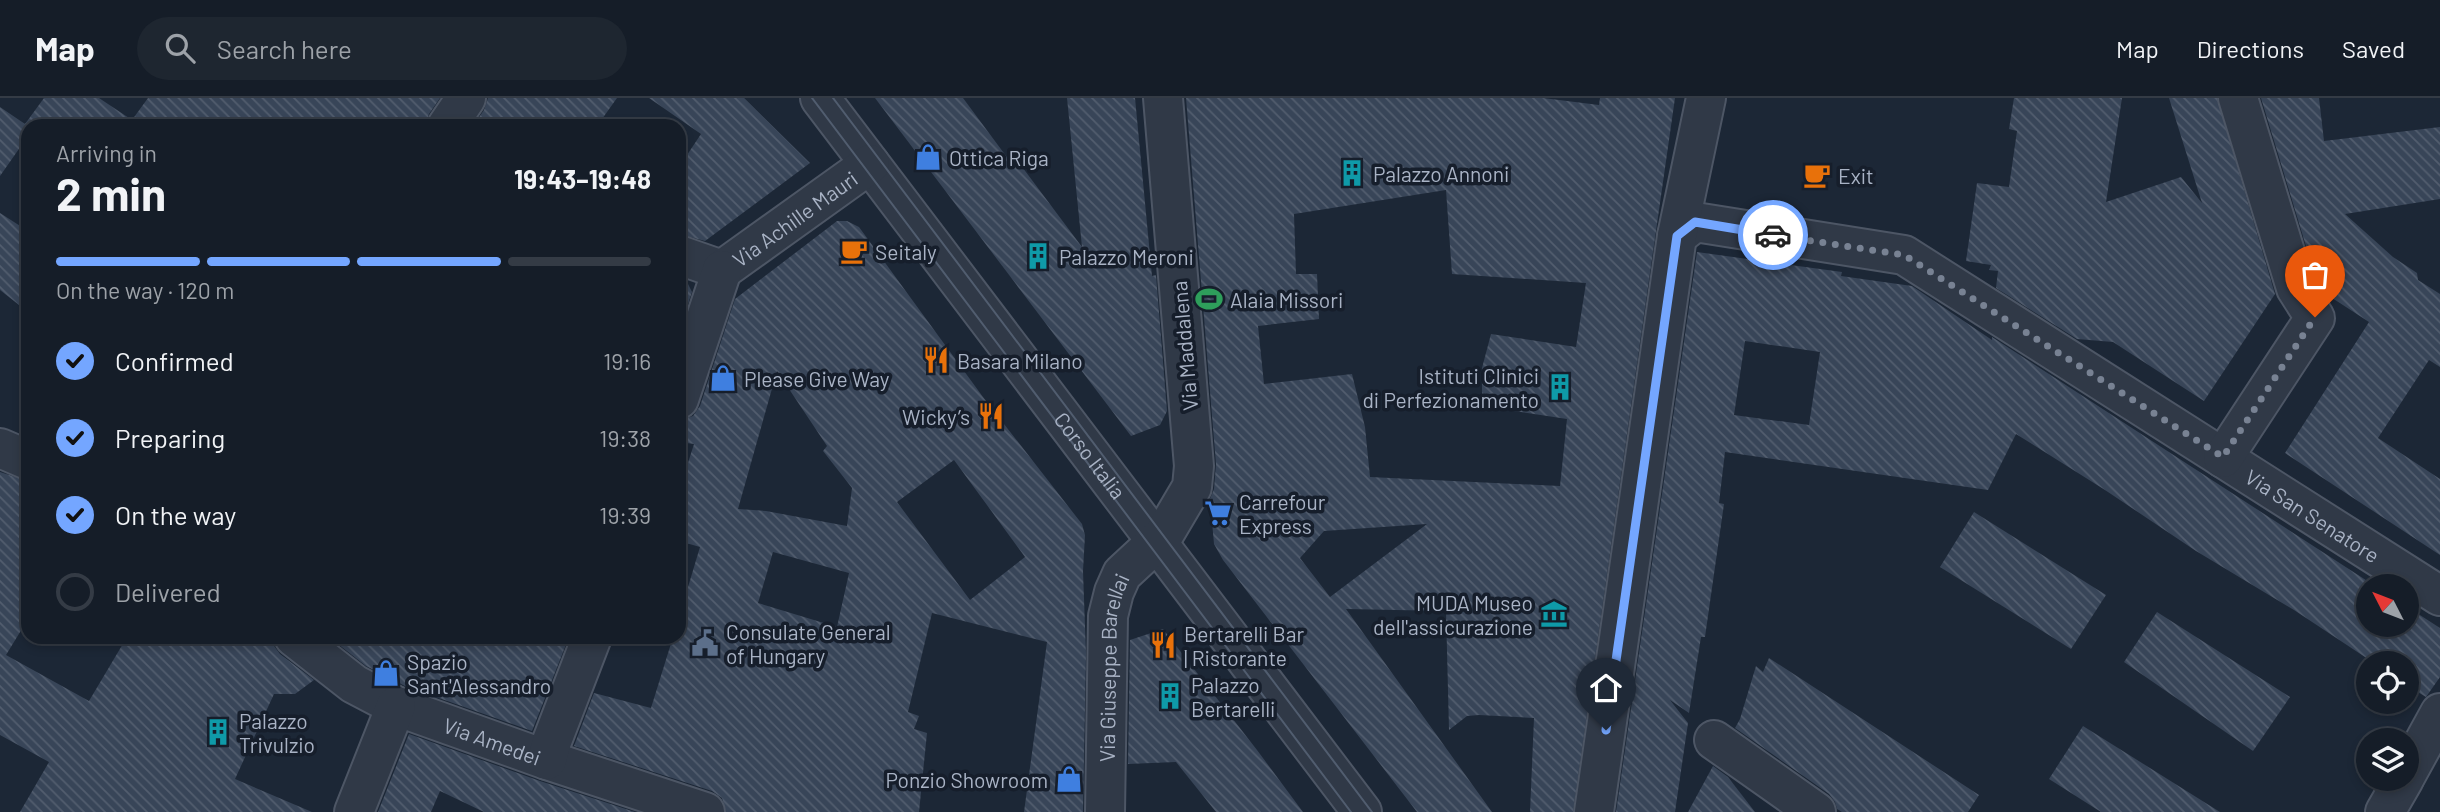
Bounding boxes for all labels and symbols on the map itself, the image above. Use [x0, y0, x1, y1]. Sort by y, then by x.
shop icon: Ottica Riga [913, 142, 943, 172]
place label: Ottica Riga [949, 145, 1049, 170]
building icon: Palazzo Annoni [1337, 158, 1367, 188]
cafe icon: Exit [1802, 160, 1832, 190]
place label: Palazzo Annoni [1373, 161, 1509, 186]
place label: Exit [1838, 163, 1874, 188]
street label: Via Achille Mauri [727, 165, 862, 271]
courier [1738, 200, 1808, 270]
cafe icon: Seitaly [839, 236, 869, 266]
place label: Seitaly [875, 239, 937, 264]
building icon: Palazzo Meroni [1023, 241, 1053, 271]
place label: Palazzo Meroni [1059, 244, 1194, 269]
pin [2285, 245, 2345, 317]
street label: Via Maddalena [1166, 280, 1202, 412]
sports icon: Alaia Missori [1194, 284, 1224, 314]
place label: Alaia Missori [1230, 287, 1343, 312]
restaurant icon: Basara Milano [921, 345, 951, 375]
place label: Basara Milano [957, 348, 1083, 373]
shop icon: Please Give Way [708, 363, 738, 393]
place label: Istituti Clinici di Perfezionamento [1362, 363, 1539, 412]
place label: Please Give Way [744, 366, 890, 391]
building icon: Istituti Clinici di Perfezionamento [1545, 372, 1575, 402]
restaurant icon: Wicky’s [976, 401, 1006, 431]
place label: Wicky’s [902, 404, 970, 429]
street label: Corso Italia [1050, 407, 1132, 503]
street label: Via San Senatore [2241, 463, 2385, 567]
place label: Carrefour Express [1239, 489, 1326, 538]
supermarket icon: Carrefour Express [1203, 498, 1233, 528]
street label: Via Giuseppe Barellai [1093, 569, 1133, 762]
north arrow [2356, 574, 2418, 637]
place label: MUDA Museo dell'assicurazione [1373, 590, 1533, 639]
museum icon: MUDA Museo dell'assicurazione [1539, 599, 1569, 629]
place label: Consulate General of Hungary [726, 619, 891, 668]
place label: Bertarelli Bar | Ristorante [1184, 621, 1304, 670]
public building icon: Consulate General of Hungary [690, 628, 720, 658]
restaurant icon: Bertarelli Bar | Ristorante [1148, 630, 1178, 660]
place label: Spazio Sant'Alessandro [407, 649, 551, 698]
shop icon: Spazio Sant'Alessandro [371, 658, 401, 688]
pin [1576, 658, 1636, 730]
place label: Palazzo Bertarelli [1191, 672, 1275, 721]
building icon: Palazzo Bertarelli [1155, 681, 1185, 711]
place label: Palazzo Trivulzio [239, 708, 315, 757]
street label: Via Amedei [440, 712, 545, 769]
building icon: Palazzo Trivulzio [203, 717, 233, 747]
shop icon: Ponzio Showroom [1054, 764, 1084, 794]
place label: Ponzio Showroom [885, 767, 1048, 792]

